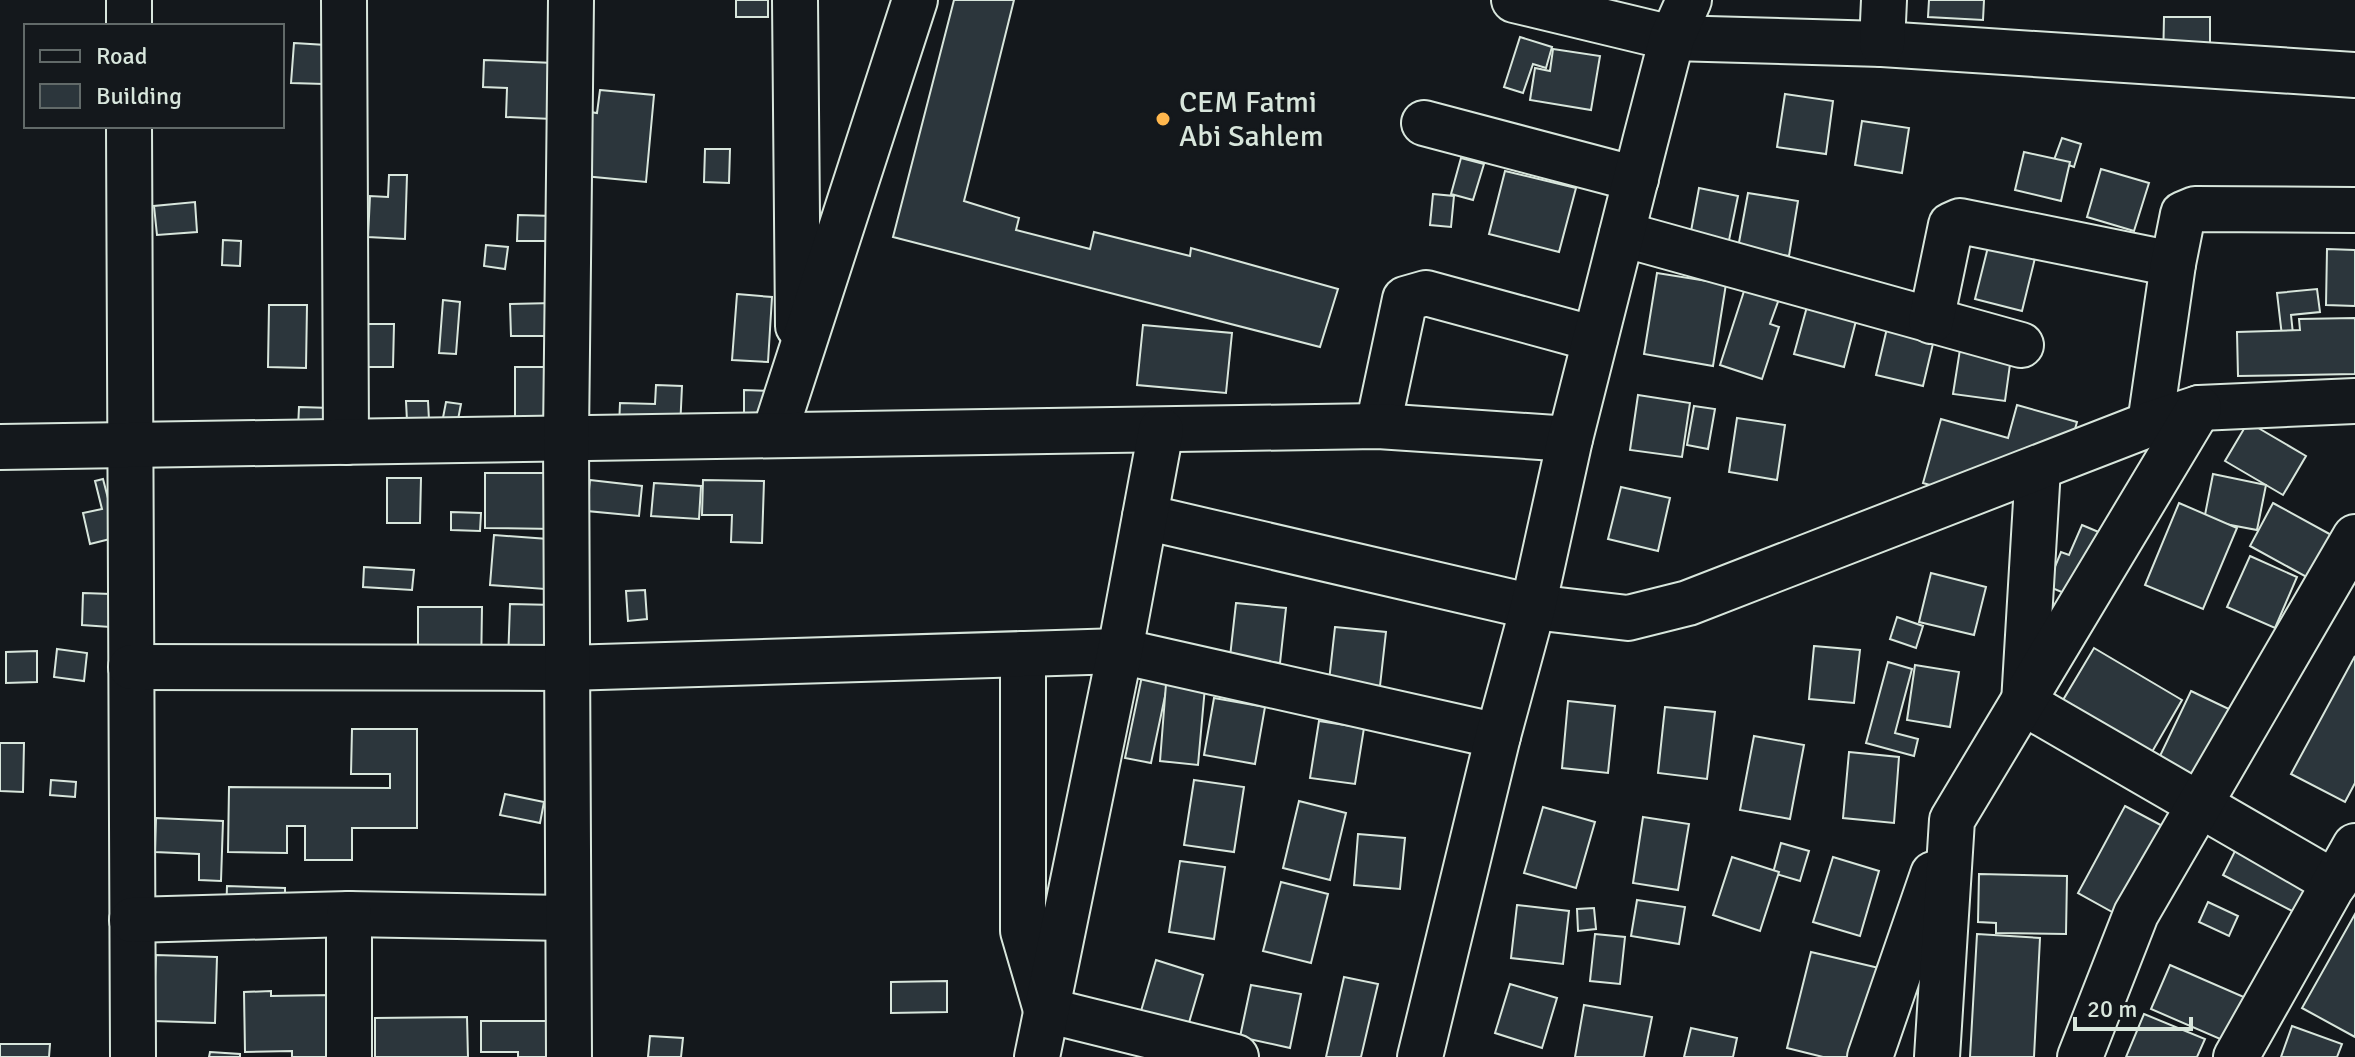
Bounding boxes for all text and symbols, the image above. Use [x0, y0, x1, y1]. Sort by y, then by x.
legend [24, 24, 284, 128]
text: Road [96, 41, 147, 71]
text: Building [96, 81, 182, 111]
place label: CEM Fatmi Abi Sahlem [1179, 84, 1324, 155]
marker: CEM Fatmi Abi Sahlem [1154, 110, 1172, 128]
scale bar [2075, 981, 2191, 1031]
text: 20 m [2087, 994, 2137, 1024]

